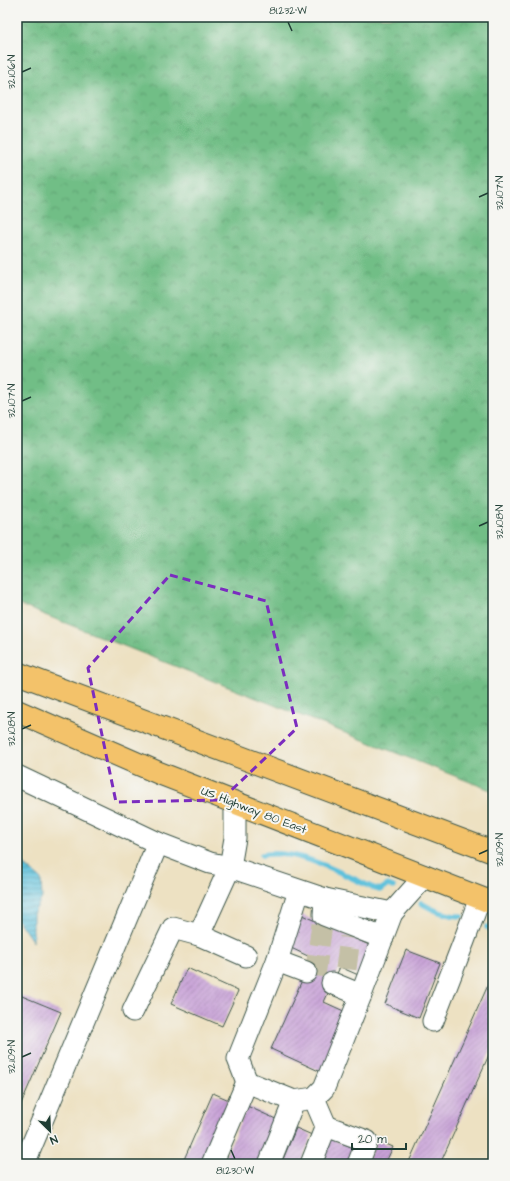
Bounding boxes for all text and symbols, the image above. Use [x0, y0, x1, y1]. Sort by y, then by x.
text: 81.232°W [269, 4, 307, 18]
text: 32.106°N [5, 55, 19, 89]
text: 32.107°N [493, 176, 507, 210]
text: 32.107°N [5, 384, 19, 418]
text: 32.108°N [493, 505, 507, 539]
text: 32.108°N [5, 712, 19, 746]
street label: US Highway 80 East [198, 782, 309, 839]
text: 32.109°N [493, 833, 507, 867]
text: 32.109°N [5, 1040, 19, 1074]
north arrow [30, 1111, 70, 1151]
scale bar [352, 1125, 406, 1151]
text: N [48, 1131, 60, 1148]
text: 20 m [358, 1131, 387, 1148]
text: 81.230°W [216, 1164, 255, 1178]

